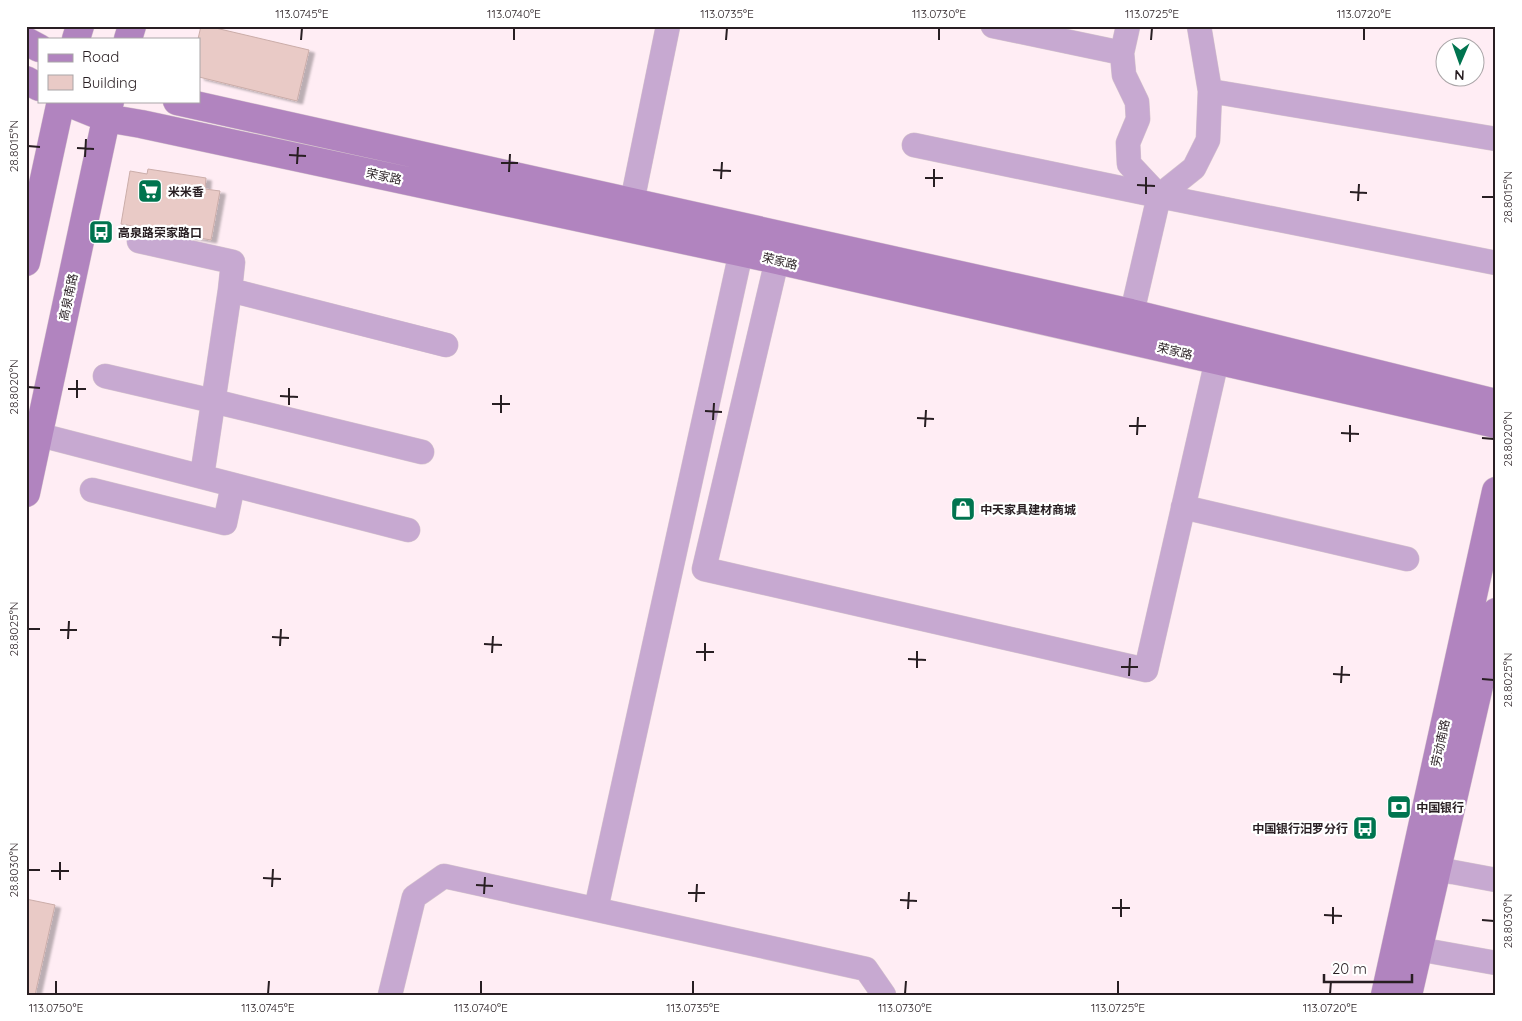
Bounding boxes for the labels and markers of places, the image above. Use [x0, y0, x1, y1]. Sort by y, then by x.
supermarket icon: 米米香 [137, 178, 163, 204]
place label: 米米香 [168, 184, 204, 199]
bus stop icon: 高泉路荣家路口 [88, 219, 114, 245]
place label: 高泉路荣家路口 [118, 225, 202, 240]
shop icon: 中天家具建材商城 [950, 496, 976, 522]
place label: 中天家具建材商城 [980, 502, 1076, 517]
bank icon: 中国银行 [1386, 794, 1412, 820]
place label: 中国银行 [1416, 800, 1464, 815]
bus stop icon: 中国银行汨罗分行 [1352, 815, 1378, 841]
place label: 中国银行汨罗分行 [1252, 821, 1348, 836]

